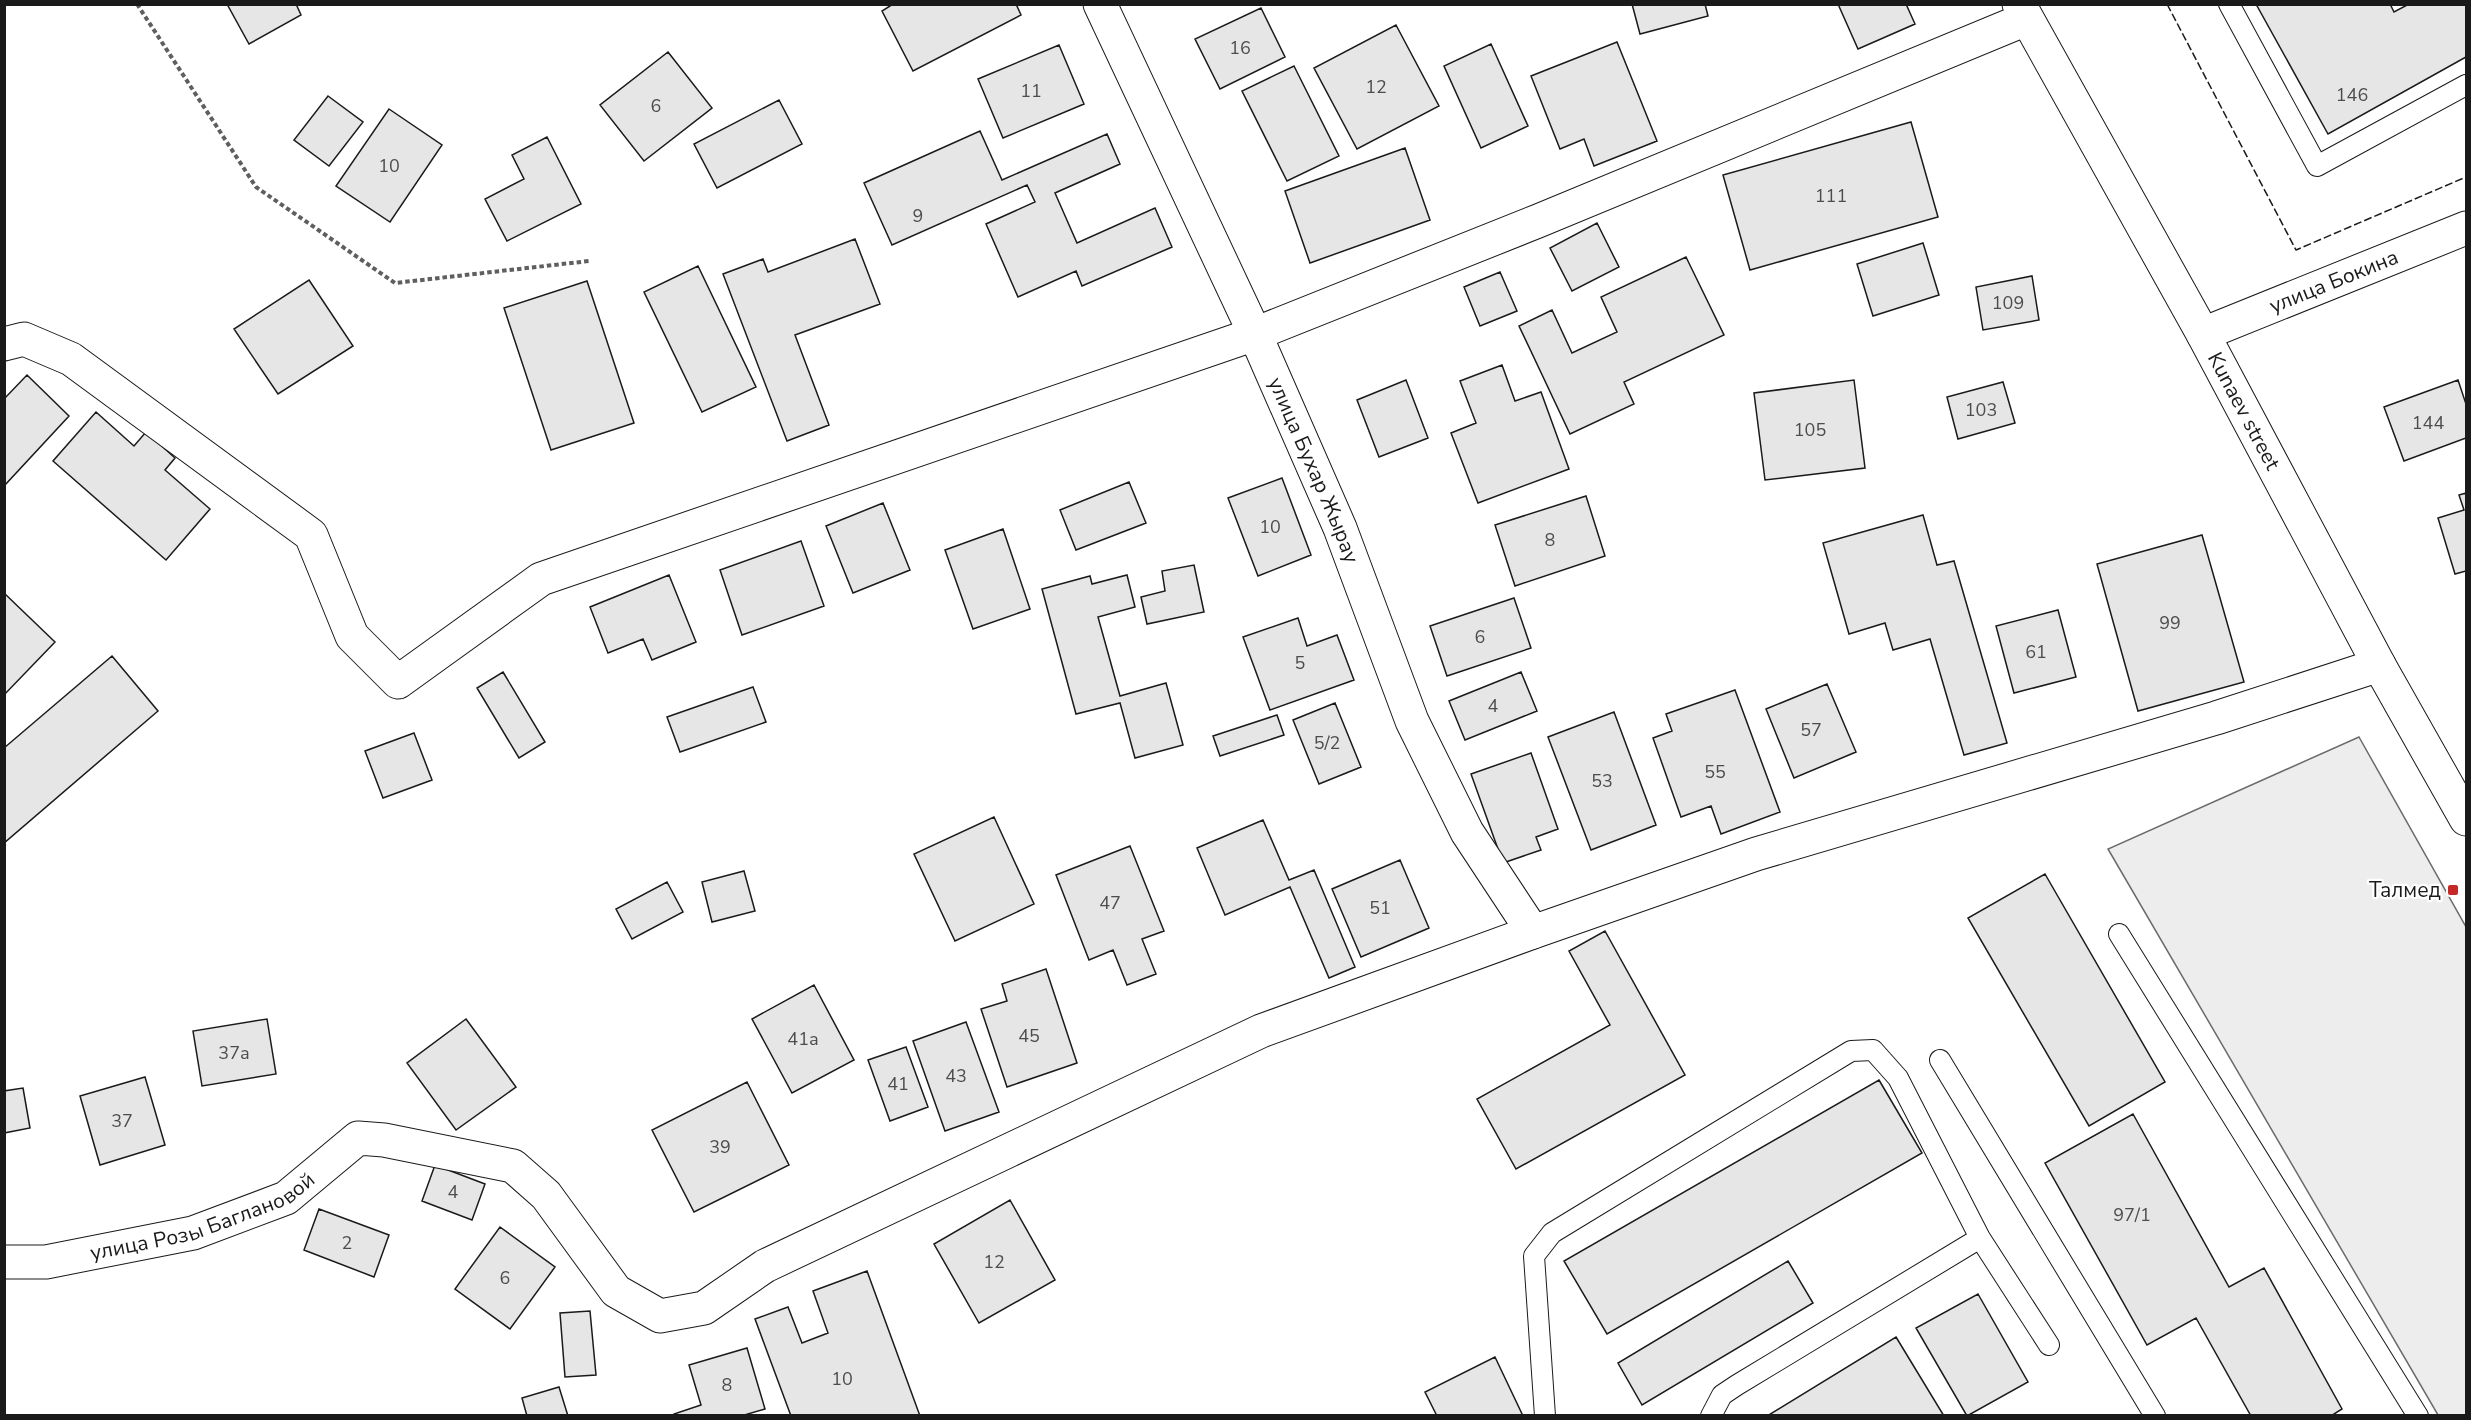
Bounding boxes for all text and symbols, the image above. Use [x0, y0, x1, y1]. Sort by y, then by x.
house number: 16 [1229, 36, 1251, 60]
house number: 12 [1365, 75, 1387, 99]
house number: 11 [1020, 79, 1042, 103]
house number: 146 [2336, 83, 2368, 107]
house number: 6 [651, 94, 661, 118]
house number: 10 [378, 154, 400, 178]
house number: 111 [1815, 184, 1847, 208]
house number: 9 [913, 204, 923, 228]
street label: улица Бокина [2265, 243, 2402, 320]
house number: 109 [1992, 291, 2024, 315]
street label: Kunaev street [2201, 347, 2287, 475]
street label: улица Бухар Жырау [1262, 373, 1366, 567]
house number: 103 [1965, 398, 1997, 422]
house number: 144 [2412, 411, 2444, 435]
house number: 105 [1794, 418, 1826, 442]
house number: 10 [1259, 515, 1281, 539]
house number: 8 [1545, 528, 1555, 552]
house number: 99 [2159, 611, 2181, 635]
house number: 6 [1475, 625, 1485, 649]
house number: 61 [2025, 640, 2047, 664]
house number: 5 [1295, 651, 1305, 675]
house number: 4 [1488, 694, 1499, 718]
house number: 57 [1800, 718, 1822, 742]
house number: 5/2 [1314, 731, 1340, 755]
house number: 55 [1704, 760, 1726, 784]
house number: 53 [1591, 769, 1613, 793]
place label: Талмед [2369, 876, 2441, 904]
marker: Талмед [2446, 883, 2460, 897]
house number: 47 [1099, 891, 1121, 915]
house number: 51 [1369, 896, 1391, 920]
house number: 45 [1018, 1024, 1040, 1048]
house number: 41а [787, 1027, 819, 1051]
house number: 37а [218, 1041, 250, 1065]
house number: 43 [945, 1064, 967, 1088]
house number: 41 [887, 1072, 909, 1096]
house number: 37 [111, 1109, 133, 1133]
house number: 39 [709, 1135, 731, 1159]
street label: улица Розы Баглановой [88, 1166, 321, 1267]
house number: 4 [448, 1180, 459, 1204]
house number: 97/1 [2113, 1203, 2151, 1227]
house number: 2 [342, 1231, 352, 1255]
house number: 12 [983, 1250, 1005, 1274]
house number: 6 [500, 1266, 510, 1290]
house number: 10 [831, 1367, 853, 1391]
house number: 8 [722, 1373, 732, 1397]

